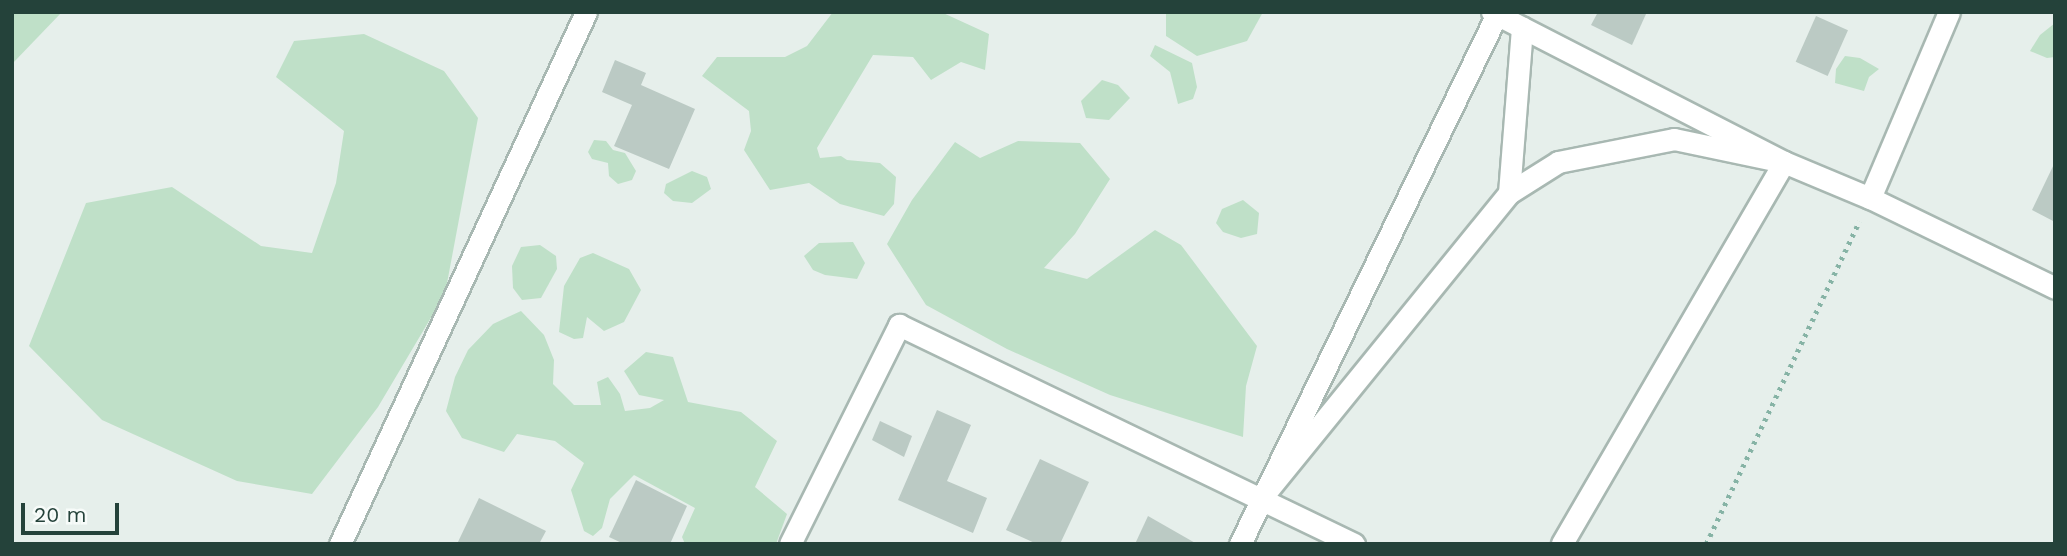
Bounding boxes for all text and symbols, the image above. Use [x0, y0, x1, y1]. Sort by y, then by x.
scale bar [24, 490, 122, 534]
text: 20 m [34, 502, 86, 527]

